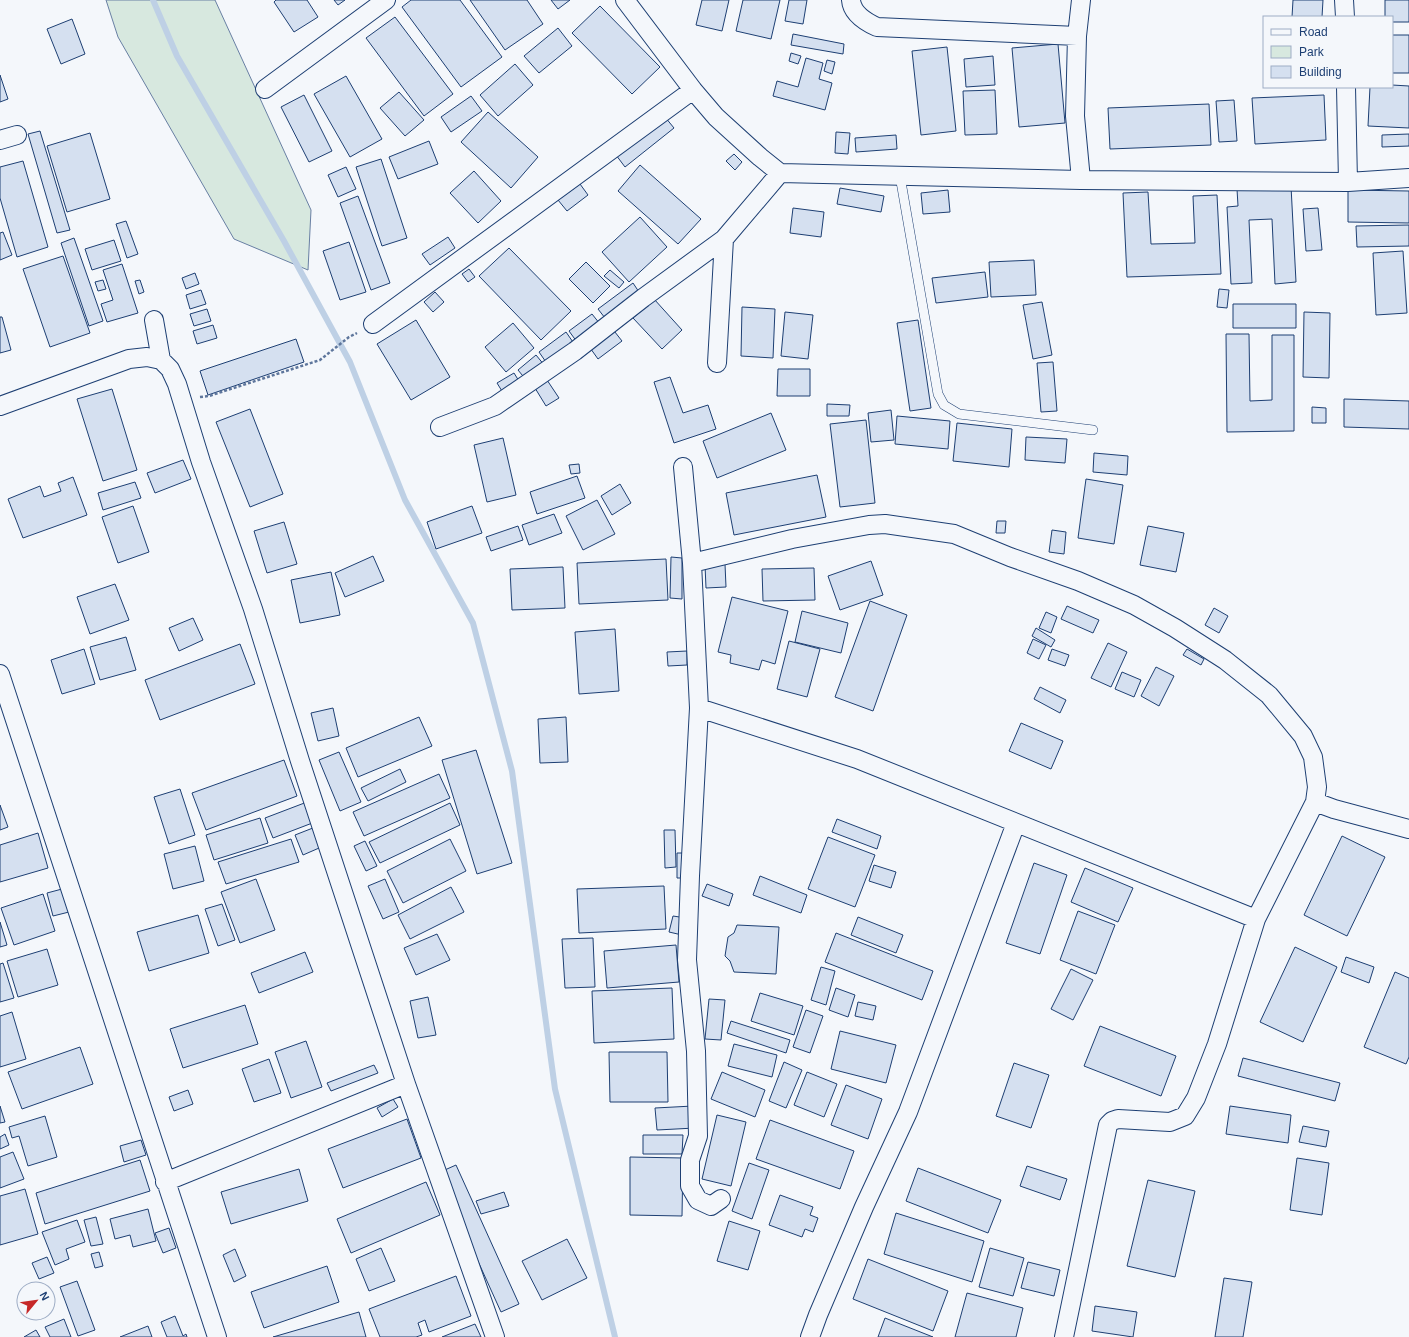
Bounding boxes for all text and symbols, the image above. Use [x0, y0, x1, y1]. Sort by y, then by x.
legend [1263, 16, 1393, 88]
text: Road [1299, 25, 1328, 39]
text: Park [1299, 45, 1325, 59]
text: Building [1299, 65, 1342, 79]
north arrow [16, 1281, 56, 1321]
text: N [38, 1290, 52, 1303]

